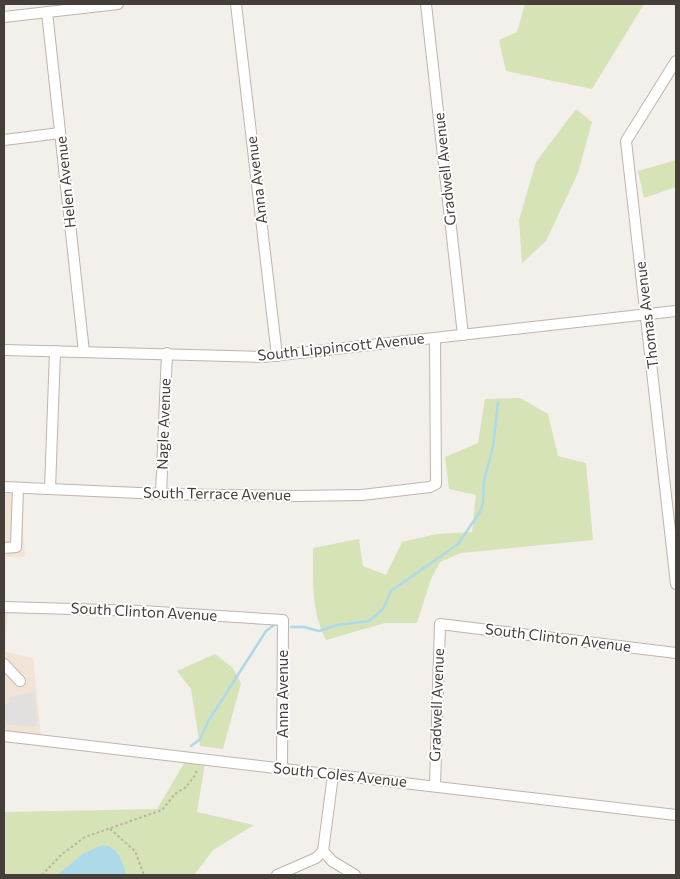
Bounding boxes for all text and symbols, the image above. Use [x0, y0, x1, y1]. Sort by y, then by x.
street label: Gradwell Avenue [429, 112, 459, 226]
street label: Helen Avenue [51, 135, 79, 229]
street label: Anna Avenue [242, 135, 270, 225]
street label: Thomas Avenue [630, 260, 662, 370]
street label: South Lippincott Avenue [256, 328, 425, 364]
street label: Nagle Avenue [152, 378, 174, 470]
street label: South Terrace Avenue [143, 483, 291, 503]
street label: South Clinton Avenue [70, 598, 218, 624]
street label: South Clinton Avenue [484, 619, 632, 655]
street label: Gradwell Avenue [425, 648, 447, 762]
street label: Anna Avenue [273, 650, 291, 738]
street label: South Coles Avenue [272, 758, 408, 790]

